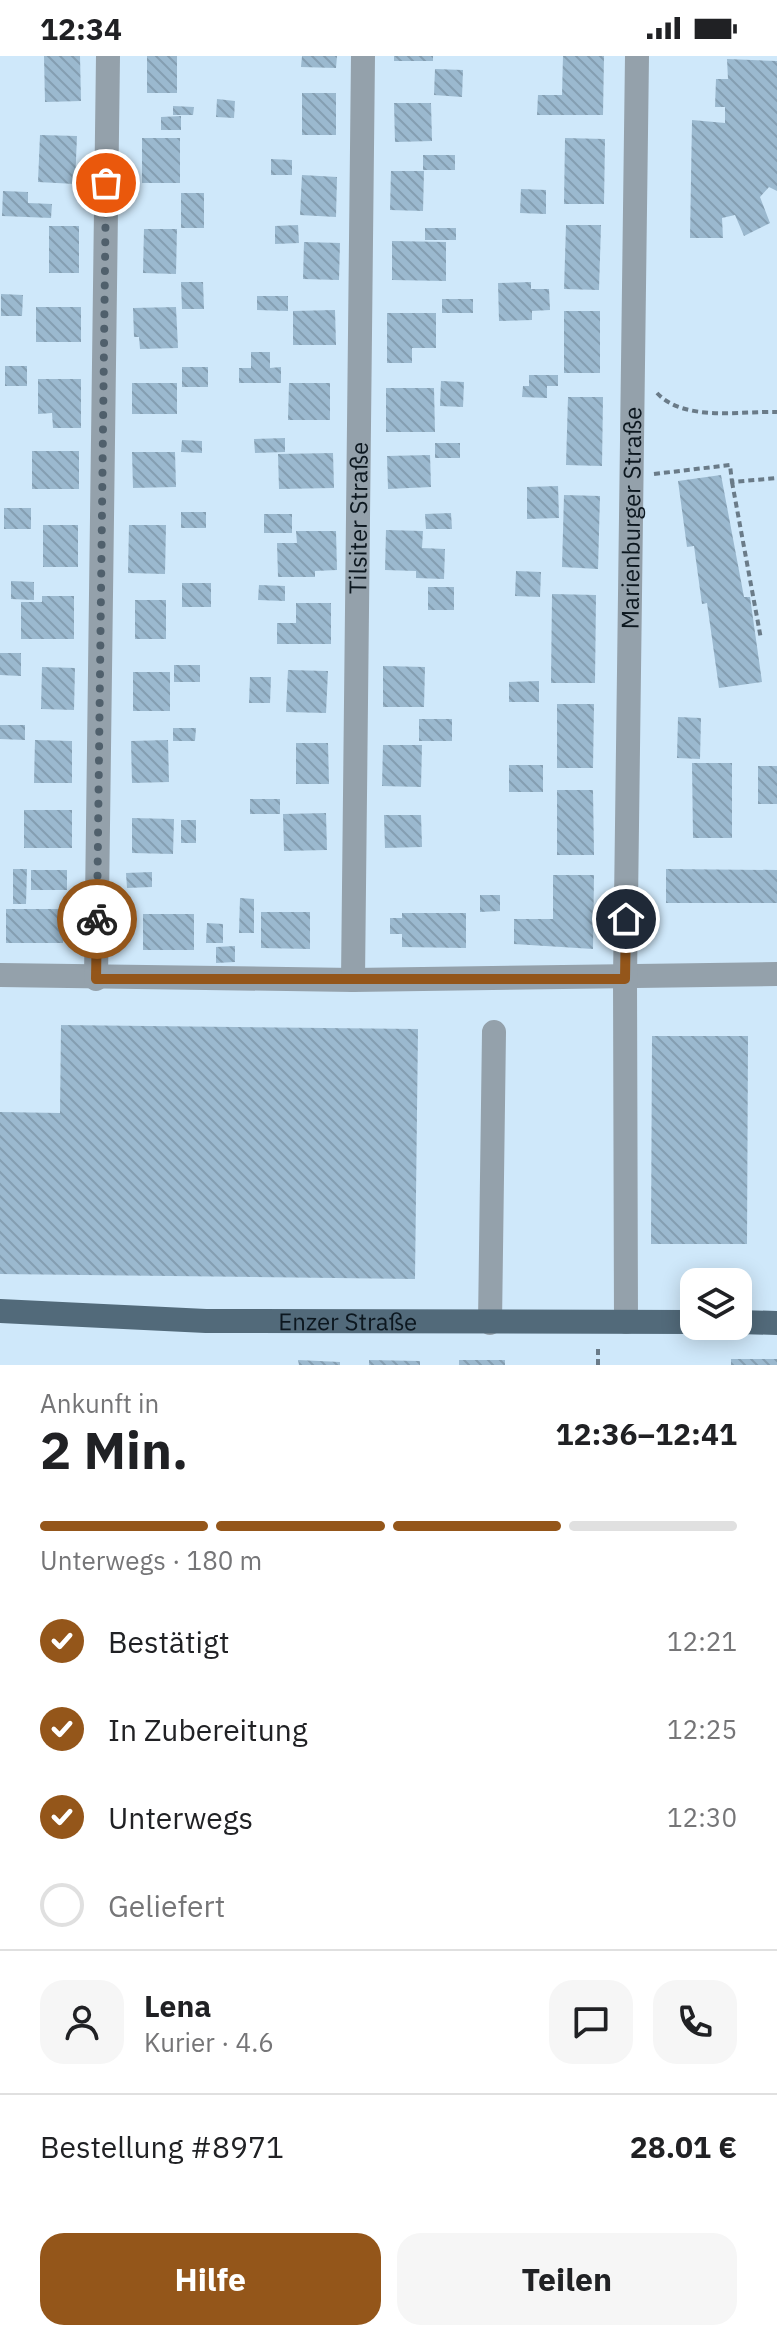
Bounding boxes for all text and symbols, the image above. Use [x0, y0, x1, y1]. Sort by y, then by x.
text: 12:34 [40, 9, 122, 48]
pin [72, 149, 140, 217]
icon: bag [84, 161, 128, 205]
street label: Marienburger Straße [614, 407, 648, 629]
street label: Tilsiter Straße [341, 442, 375, 594]
courier [57, 879, 137, 959]
pin [592, 885, 660, 953]
icon: bike [75, 897, 119, 941]
icon: home [604, 897, 648, 941]
map controls [680, 1268, 752, 1340]
button: layers [680, 1268, 752, 1340]
street label: Enzer Straße [278, 1305, 417, 1337]
text: Ankunft in [40, 1386, 159, 1420]
text: 12:36–12:41 [556, 1414, 737, 1453]
text: 2 Min. [40, 1416, 188, 1483]
text: Unterwegs · 180 m [40, 1543, 262, 1577]
icon: check [40, 1619, 84, 1663]
text: Bestätigt [108, 1622, 229, 1661]
text: 12:21 [667, 1624, 737, 1658]
icon: check [40, 1707, 84, 1751]
text: In Zubereitung [108, 1710, 308, 1749]
text: 12:25 [667, 1712, 737, 1746]
icon: check [40, 1795, 84, 1839]
text: Unterwegs [108, 1798, 253, 1837]
text: 12:30 [667, 1800, 737, 1834]
text: Geliefert [108, 1886, 225, 1925]
button: person [40, 1980, 124, 2064]
button: chat [549, 1980, 633, 2064]
button: phone [653, 1980, 737, 2064]
text: Lena [144, 1986, 211, 2025]
text: Kurier · 4.6 [144, 2025, 274, 2059]
text: Bestellung #8971 [40, 2127, 284, 2166]
text: 28.01 € [630, 2127, 737, 2166]
button: Hilfe [40, 2233, 381, 2325]
button: Teilen [397, 2233, 737, 2325]

